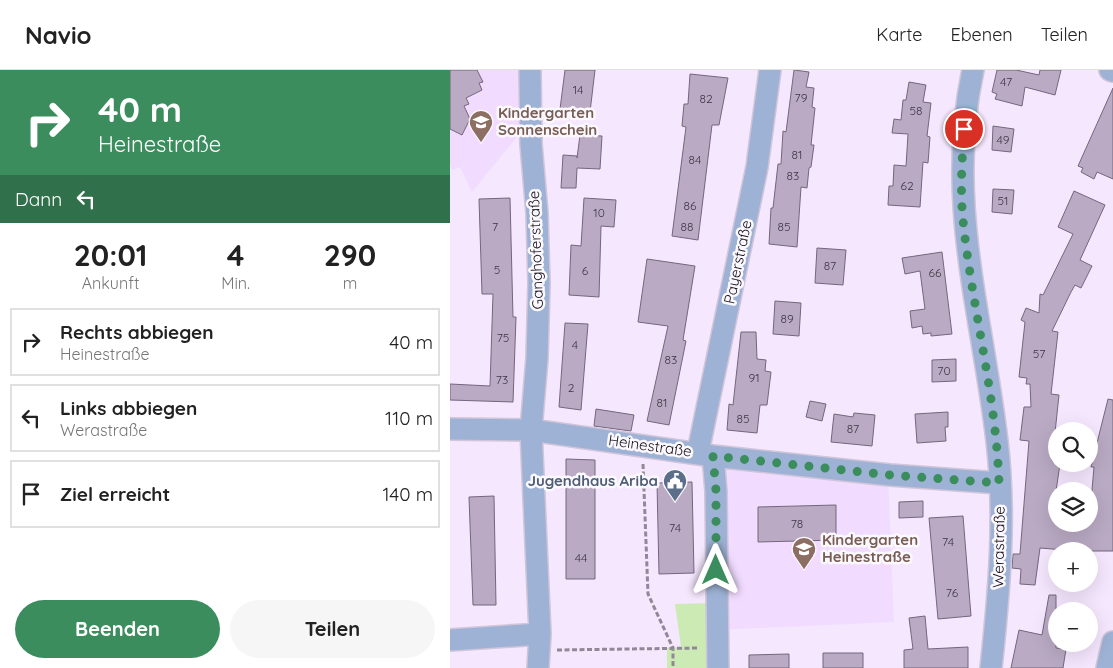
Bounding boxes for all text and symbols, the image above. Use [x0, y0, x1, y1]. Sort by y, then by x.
text: Navio [25, 20, 92, 50]
text: Karte [876, 23, 922, 46]
text: Ebenen [950, 23, 1013, 46]
text: Teilen [1041, 23, 1088, 46]
house number: 47 [1000, 74, 1012, 89]
house number: 14 [573, 82, 583, 97]
text: 40 m [98, 87, 182, 131]
icon: right [15, 90, 80, 155]
house number: 79 [795, 90, 808, 105]
house number: 82 [699, 91, 713, 106]
place label: Kindergarten Sonnenschein [498, 103, 597, 139]
house number: 58 [909, 103, 923, 118]
pin [943, 108, 985, 150]
school or university icon: Kindergarten Sonnenschein [468, 109, 494, 143]
icon: arrive [950, 115, 978, 143]
text: Heinestraße [98, 130, 221, 158]
house number: 49 [997, 132, 1010, 147]
house number: 81 [792, 147, 802, 162]
house number: 84 [689, 152, 701, 167]
house number: 83 [787, 168, 799, 183]
house number: 62 [900, 178, 914, 193]
icon: left [72, 185, 100, 213]
text: Dann [15, 187, 62, 211]
street label: Ganghoferstraße [524, 190, 547, 310]
house number: 51 [998, 193, 1008, 208]
house number: 86 [684, 198, 697, 213]
house number: 10 [593, 205, 605, 220]
street label: Payerstraße [719, 218, 756, 305]
house number: 7 [492, 219, 498, 234]
house number: 88 [681, 219, 693, 234]
house number: 85 [777, 219, 791, 234]
text: 20:01 [74, 236, 148, 274]
text: 4 [227, 236, 244, 274]
text: 290 [324, 236, 376, 274]
house number: 87 [824, 258, 836, 273]
house number: 5 [494, 262, 500, 277]
house number: 6 [582, 263, 589, 278]
house number: 66 [929, 265, 942, 280]
text: Ankunft [82, 273, 139, 293]
text: Min. [221, 273, 250, 293]
text: m [343, 273, 357, 293]
house number: 89 [780, 311, 794, 326]
text: Rechts abbiegen [60, 320, 213, 344]
icon: right [17, 328, 45, 356]
text: 40 m [389, 330, 433, 354]
house number: 75 [497, 330, 509, 345]
house number: 4 [572, 337, 578, 352]
text: Heinestraße [60, 344, 150, 364]
house number: 57 [1033, 346, 1045, 361]
house number: 83 [665, 352, 677, 367]
house number: 70 [937, 363, 951, 378]
house number: 91 [748, 370, 760, 385]
house number: 73 [496, 372, 508, 387]
house number: 2 [568, 380, 575, 395]
house number: 81 [657, 395, 667, 410]
text: Links abbiegen [60, 396, 197, 420]
icon: left [17, 404, 45, 432]
text: 110 m [385, 406, 433, 430]
house number: 85 [736, 411, 750, 426]
text: Werastraße [60, 420, 147, 440]
house number: 87 [847, 421, 859, 436]
map controls [1048, 422, 1098, 652]
button: search [1048, 422, 1098, 472]
street label: Heinestraße [607, 430, 693, 461]
public building icon: Jugendhaus Ariba [662, 468, 688, 502]
place label: Jugendhaus Ariba [528, 471, 658, 490]
icon: arrive [17, 480, 45, 508]
text: Ziel erreicht [60, 482, 170, 506]
text: 140 m [382, 482, 433, 506]
button: layers [1048, 482, 1098, 532]
street label: Werastraße [988, 506, 1009, 588]
house number: 78 [791, 516, 803, 531]
house number: 74 [669, 520, 681, 535]
place label: Kindergarten Heinestraße [822, 530, 918, 566]
house number: 74 [942, 534, 954, 549]
school or university icon: Kindergarten Heinestraße [791, 536, 817, 570]
button: + [1048, 542, 1098, 592]
position arrow [689, 543, 741, 595]
house number: 44 [575, 550, 587, 565]
house number: 76 [946, 585, 959, 600]
button: Beenden [15, 600, 220, 658]
button: Teilen [230, 600, 435, 658]
button: − [1048, 602, 1098, 652]

